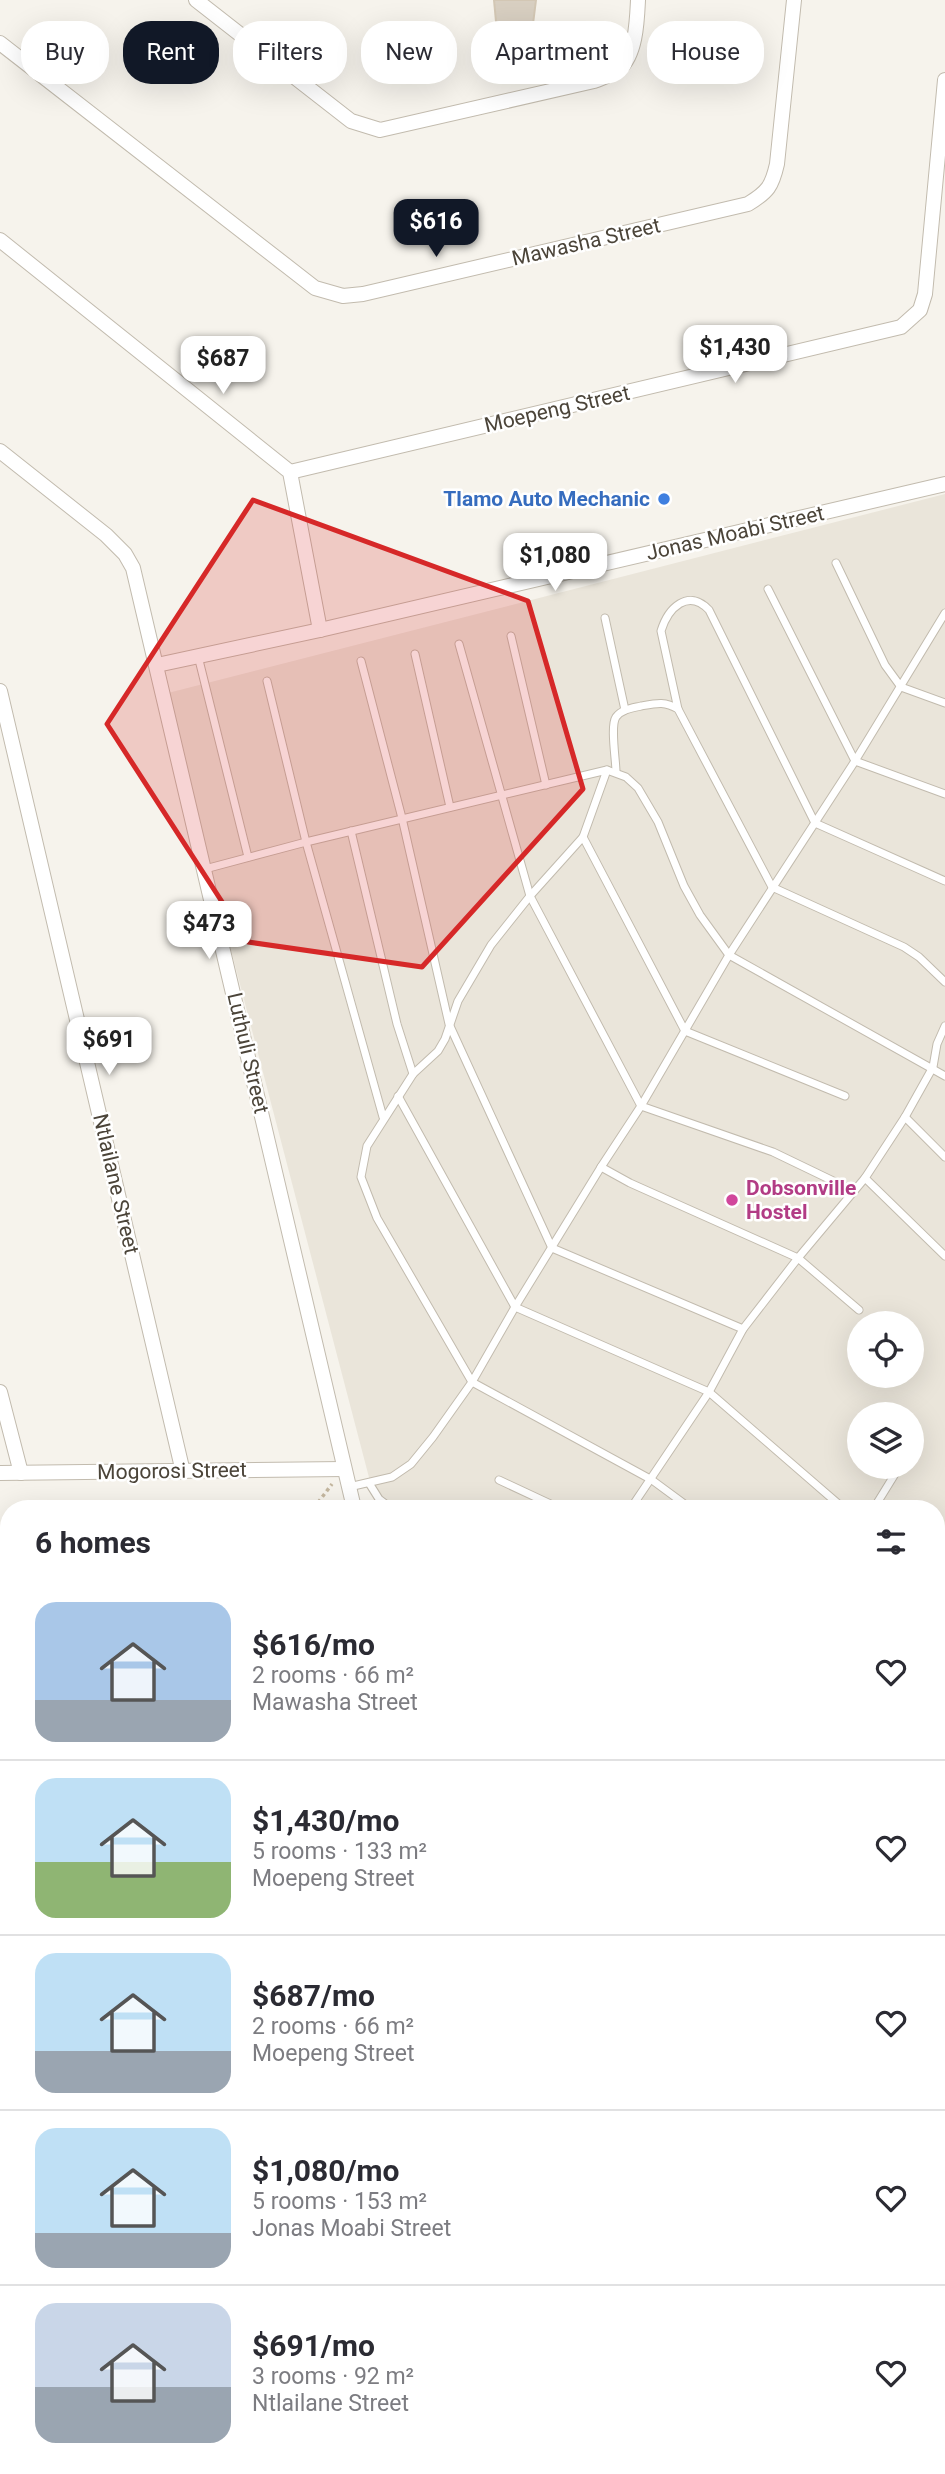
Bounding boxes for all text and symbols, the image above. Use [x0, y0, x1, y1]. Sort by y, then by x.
chip: Buy [21, 21, 109, 84]
chip: Rent [123, 21, 219, 84]
chip: Filters [233, 21, 347, 84]
chip: New [361, 21, 457, 84]
chip: Apartment [471, 21, 633, 84]
chip: House [647, 21, 764, 84]
pin: $616 [395, 200, 477, 259]
text: $616 [410, 208, 462, 235]
street label: Mawasha Street [510, 213, 663, 271]
pin: $1,430 [678, 326, 792, 385]
text: $1,430 [699, 334, 771, 361]
pin: $687 [182, 336, 264, 396]
text: $687 [197, 345, 249, 372]
street label: Moepeng Street [482, 381, 632, 437]
place label: Tlamo Auto Mechanic [443, 487, 650, 511]
marker: Tlamo Auto Mechanic [656, 491, 672, 507]
street label: Jonas Moabi Street [644, 501, 826, 565]
pin: $1,080 [498, 534, 612, 593]
text: $1,080 [519, 542, 591, 569]
pin: $473 [168, 902, 250, 961]
text: $473 [183, 910, 235, 937]
street label: Luthuli Street [222, 990, 274, 1116]
pin: $691 [68, 1018, 150, 1077]
text: $691 [83, 1026, 135, 1053]
street label: Ntlailane Street [88, 1111, 144, 1257]
place label: Dobsonville Hostel [746, 1176, 856, 1224]
marker: Dobsonville Hostel [724, 1192, 740, 1208]
map controls [847, 1311, 924, 1479]
button: locate [847, 1311, 924, 1388]
button: layers [847, 1402, 924, 1479]
street label: Mogorosi Street [97, 1458, 247, 1484]
icon: filters [872, 1523, 910, 1561]
text: 6 homes [35, 1525, 151, 1560]
text: $616/mo [252, 1627, 375, 1662]
icon: home [91, 1630, 175, 1714]
icon: heart [872, 1653, 910, 1691]
text: 2 rooms · 66 m² [252, 1662, 414, 1689]
text: Mawasha Street [252, 1689, 418, 1716]
text: $1,430/mo [252, 1803, 400, 1838]
icon: home [91, 1806, 175, 1890]
icon: heart [872, 1829, 910, 1867]
text: 5 rooms · 133 m² [252, 1838, 427, 1865]
text: Moepeng Street [252, 1865, 415, 1892]
text: $687/mo [252, 1978, 375, 2013]
icon: home [91, 1981, 175, 2065]
icon: heart [872, 2004, 910, 2042]
text: 2 rooms · 66 m² [252, 2013, 414, 2040]
text: Moepeng Street [252, 2040, 415, 2067]
text: $1,080/mo [252, 2153, 400, 2188]
icon: home [91, 2156, 175, 2240]
icon: heart [872, 2179, 910, 2217]
text: 5 rooms · 153 m² [252, 2188, 427, 2215]
text: Jonas Moabi Street [252, 2215, 451, 2242]
text: $691/mo [252, 2328, 375, 2363]
icon: home [91, 2331, 175, 2415]
icon: heart [872, 2354, 910, 2392]
text: 3 rooms · 92 m² [252, 2363, 414, 2390]
text: Ntlailane Street [252, 2390, 409, 2417]

